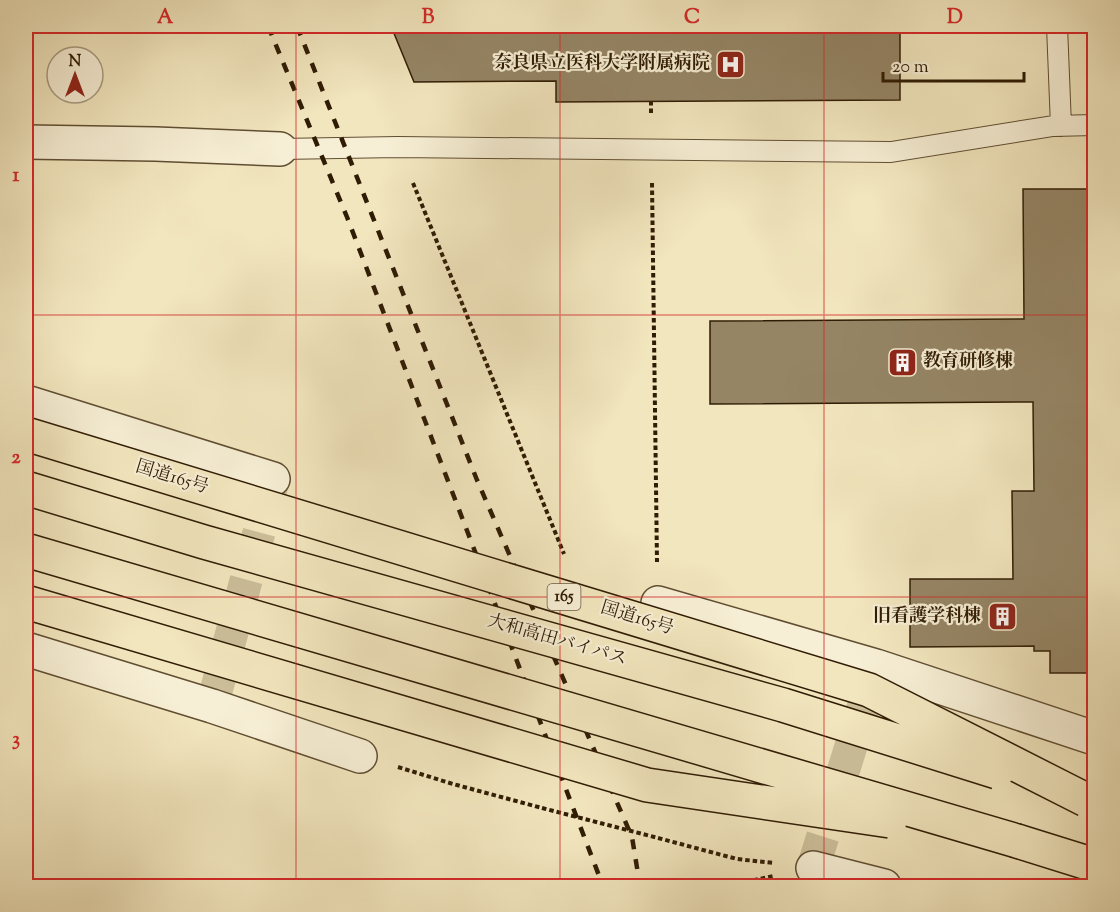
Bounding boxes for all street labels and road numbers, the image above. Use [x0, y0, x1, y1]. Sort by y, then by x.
street label: 国道165号 [132, 455, 212, 501]
road number: 165 [548, 584, 580, 610]
street label: 国道165号 [597, 596, 677, 642]
street label: 大和高田バイパス [484, 609, 630, 673]

